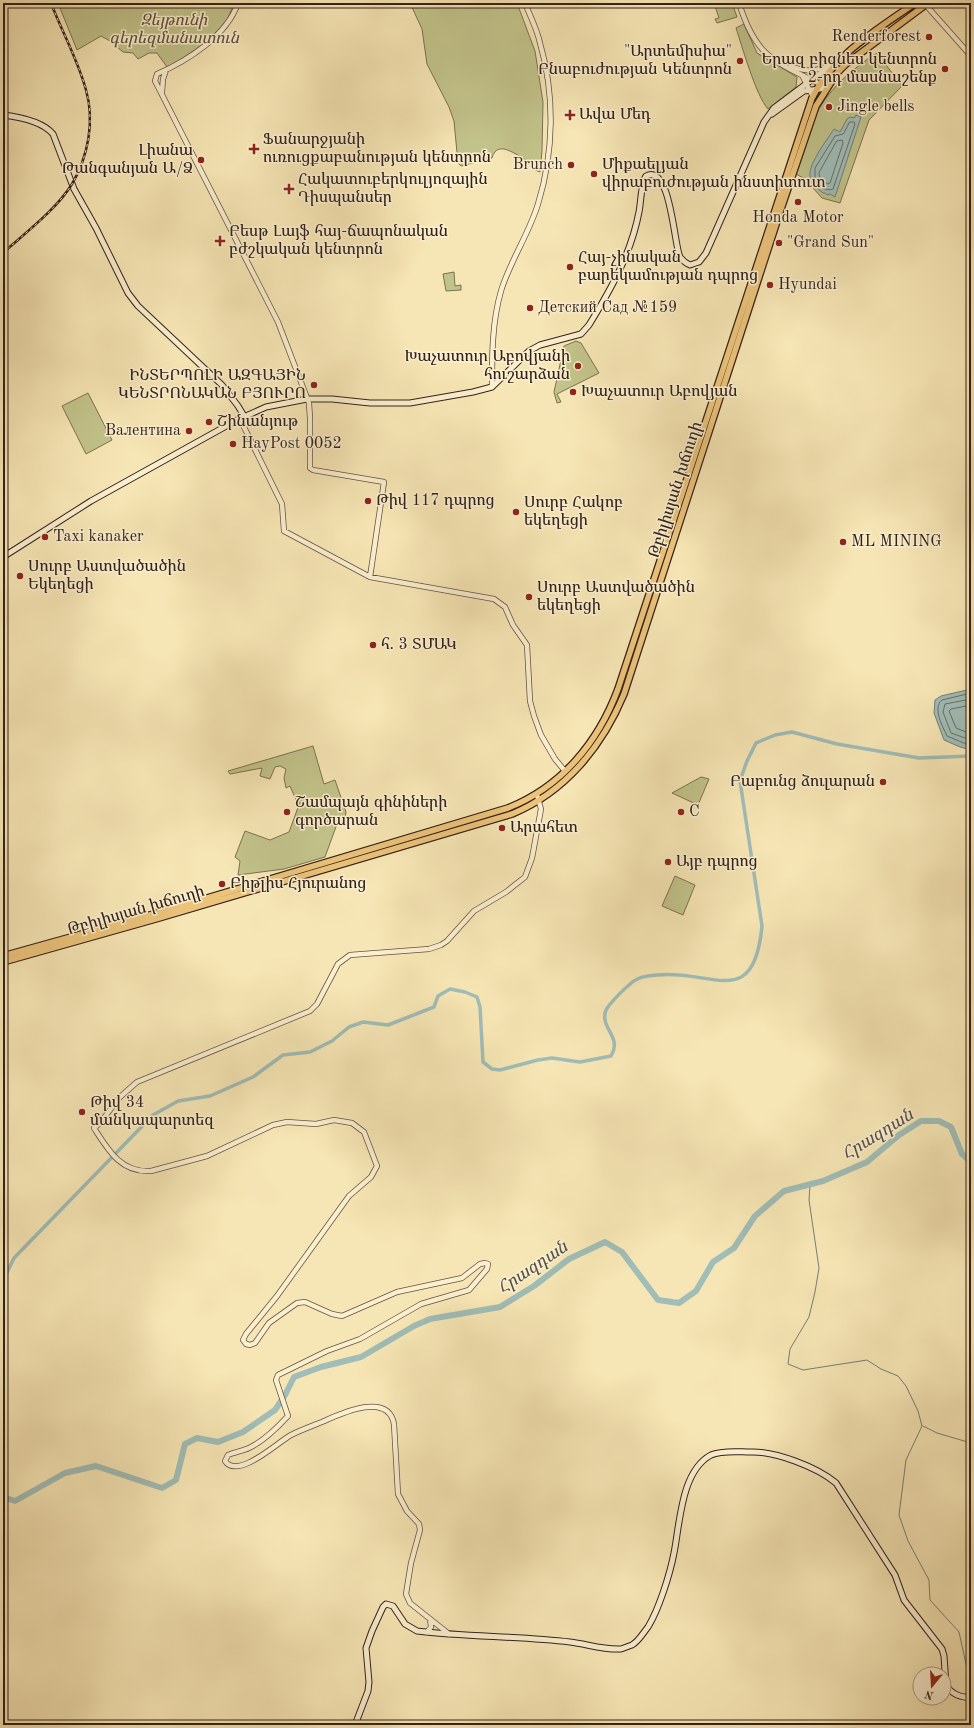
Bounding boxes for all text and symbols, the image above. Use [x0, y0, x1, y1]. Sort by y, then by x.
park label: Զեյթունի գերեզմանատուն [109, 12, 240, 48]
place label: Renderforest [832, 29, 921, 45]
marker: Renderforest [924, 32, 934, 42]
place label: "Արտեմիսիա" Բնաբուժության Կենտրոն [538, 44, 732, 78]
place label: Երազ բիզնես կենտրոն 2-րդ մասնաշենք [761, 52, 937, 86]
marker: "Արտեմիսիա" Բնաբուժության Կենտրոն [735, 56, 745, 66]
marker: Երազ բիզնես կենտրոն 2-րդ մասնաշենք [940, 64, 950, 74]
place label: Jingle bells [837, 99, 915, 115]
marker: Jingle bells [824, 102, 834, 112]
place label: Ավա Մեդ [579, 107, 651, 123]
marker: Ավա Մեդ [564, 109, 576, 121]
place label: Ֆանարջյանի ուռուցքաբանության կենտրոն [263, 132, 491, 166]
place label: Լիանա Թանգանյան Ա/Ձ [62, 143, 193, 177]
marker: Ֆանարջյանի ուռուցքաբանության կենտրոն [248, 143, 260, 155]
marker: Լիանա Թանգանյան Ա/Ձ [196, 155, 206, 165]
place label: Brunch [513, 157, 563, 173]
place label: Միքաելյան վիրաբուժության ինստիտուտ [602, 157, 826, 191]
marker: Brunch [566, 160, 576, 170]
marker: Միքաելյան վիրաբուժության ինստիտուտ [589, 169, 599, 179]
place label: Հակատուբերկուլյոզային Դիսպանսեր [298, 172, 488, 206]
marker: Հակատուբերկուլյոզային Դիսպանսեր [283, 183, 295, 195]
marker: Honda Motor [793, 197, 803, 207]
place label: Honda Motor [752, 210, 844, 226]
place label: Բեսթ Լայֆ հայ-ճապոնական բժշկական կենտրոն [229, 224, 448, 258]
marker: Բեսթ Լայֆ հայ-ճապոնական բժշկական կենտրոն [214, 235, 226, 247]
place label: "Grand Sun" [787, 235, 874, 251]
marker: "Grand Sun" [774, 238, 784, 248]
place label: Հայ-չինական բարեկամության դպրոց [578, 250, 758, 284]
marker: Հայ-չինական բարեկամության դպրոց [565, 262, 575, 272]
place label: Hyundai [778, 277, 837, 293]
marker: Hyundai [765, 280, 775, 290]
place label: Детский Сад №159 [538, 300, 677, 316]
marker: Детский Сад №159 [525, 303, 535, 313]
place label: Խաչատուր Աբովյանի հուշարձան [404, 349, 570, 383]
marker: Խաչատուր Աբովյանի հուշարձան [573, 361, 583, 371]
place label: ԻՆՏԵՐՊՈԼԻ ԱԶԳԱՅԻՆ ԿԵՆՏՐՈՆԱԿԱՆ ԲՅՈՒՐՈ [118, 368, 306, 402]
marker: ԻՆՏԵՐՊՈԼԻ ԱԶԳԱՅԻՆ ԿԵՆՏՐՈՆԱԿԱՆ ԲՅՈՒՐՈ [309, 380, 319, 390]
place label: Խաչատուր Աբովյան [581, 384, 737, 400]
marker: Խաչատուր Աբովյան [568, 387, 578, 397]
place label: Շինանյութ [217, 414, 299, 430]
marker: Շինանյութ [204, 417, 214, 427]
street label: Թբիլիսյան խճուղի [646, 420, 706, 560]
place label: Валентина [105, 423, 181, 439]
marker: Валентина [184, 426, 194, 436]
place label: HayPost 0052 [241, 436, 342, 452]
marker: HayPost 0052 [228, 439, 238, 449]
place label: Թիվ 117 դպրոց [376, 493, 495, 509]
place label: Սուրբ Հակոբ եկեղեցի [524, 495, 623, 529]
marker: Թիվ 117 դպրոց [363, 496, 373, 506]
marker: Սուրբ Հակոբ եկեղեցի [511, 507, 521, 517]
place label: Taxi kanaker [53, 529, 144, 545]
marker: Taxi kanaker [40, 532, 50, 542]
place label: ML MINING [851, 534, 942, 550]
marker: ML MINING [838, 537, 848, 547]
place label: Սուրբ Աստվածածին Եկեղեցի [28, 559, 186, 593]
marker: Սուրբ Աստվածածին Եկեղեցի [15, 571, 25, 581]
place label: Սուրբ Աստվածածին եկեղեցի [537, 580, 695, 614]
marker: Սուրբ Աստվածածին եկեղեցի [524, 592, 534, 602]
place label: հ. 3 ՏՄԱԿ [381, 637, 457, 653]
marker: հ. 3 ՏՄԱԿ [368, 640, 378, 650]
place label: Բաբունց ձուլարան [730, 774, 875, 790]
marker: Բաբունց ձուլարան [878, 777, 888, 787]
place label: Շամպայն գինիների գործարան [295, 795, 447, 829]
place label: C [689, 804, 700, 820]
marker: Շամպայն գինիների գործարան [282, 807, 292, 817]
marker: C [676, 807, 686, 817]
place label: Արահետ [510, 820, 578, 836]
marker: Արահետ [497, 823, 507, 833]
place label: Այբ դպրոց [676, 854, 758, 870]
marker: Այբ դպրոց [663, 857, 673, 867]
place label: Բիթլիս Հյուրանոց [230, 876, 366, 892]
marker: Բիթլիս Հյուրանոց [217, 879, 227, 889]
street label: Թբիլիսյան խճուղի [66, 884, 206, 938]
place label: Թիվ 34 մանկապարտեզ [90, 1095, 214, 1129]
water label: Հրազդան [839, 1105, 918, 1164]
marker: Թիվ 34 մանկապարտեզ [77, 1107, 87, 1117]
water label: Հրազդան [495, 1237, 572, 1298]
north arrow [912, 1666, 952, 1706]
text: N [923, 1687, 935, 1701]

